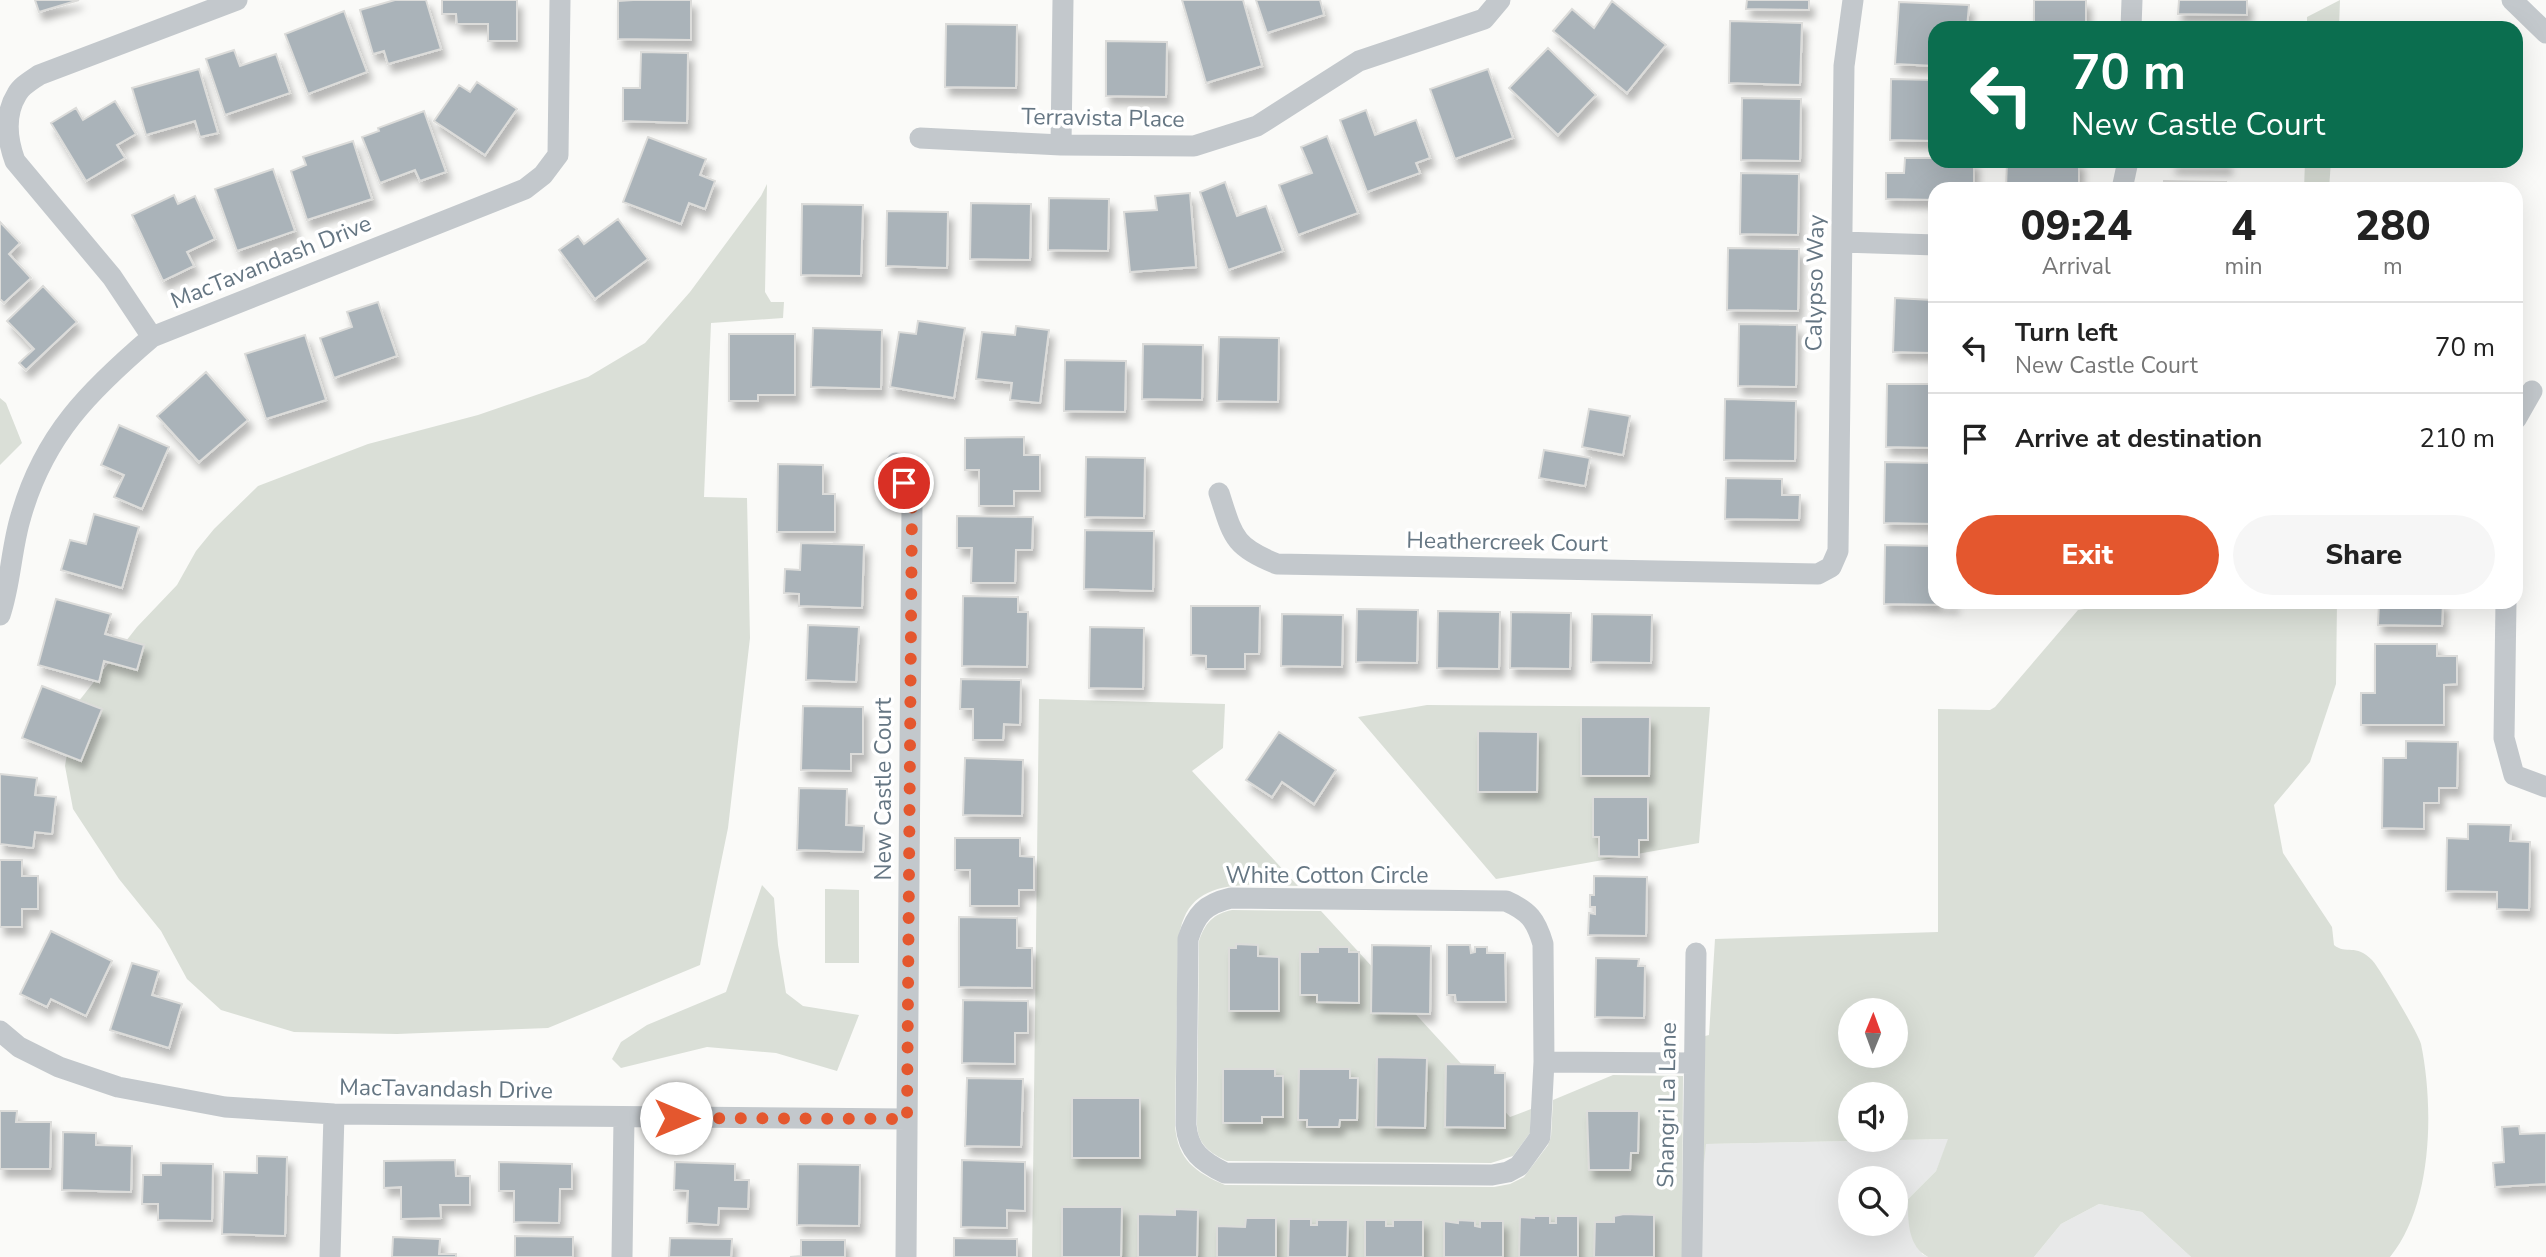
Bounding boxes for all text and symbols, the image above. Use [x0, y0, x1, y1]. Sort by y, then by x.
text: 70 m [2071, 39, 2186, 106]
icon: left [1956, 49, 2047, 140]
street label: Terravista Place [1021, 101, 1185, 135]
text: New Castle Court [2071, 103, 2325, 146]
text: 09:24 [2020, 198, 2132, 255]
text: 4 [2231, 198, 2256, 255]
text: 280 [2355, 198, 2431, 255]
street label: MacTavandash Drive [166, 208, 376, 316]
street label: Calypso Way [1798, 214, 1832, 352]
text: Arrival [2042, 251, 2111, 282]
text: min [2225, 251, 2263, 282]
text: m [2383, 251, 2403, 282]
text: Turn left [2015, 315, 2118, 350]
icon: left [1956, 329, 1994, 367]
text: 70 m [2435, 330, 2495, 365]
text: New Castle Court [2015, 350, 2198, 381]
icon: arrive [1956, 420, 1994, 458]
text: Arrive at destination [2015, 421, 2262, 456]
text: 210 m [2419, 421, 2495, 456]
pin [874, 453, 934, 513]
icon: arrive [885, 464, 923, 502]
button: Exit [1956, 515, 2219, 595]
button: Share [2233, 515, 2495, 595]
street label: Heathercreek Court [1406, 525, 1609, 559]
street label: New Castle Court [868, 697, 899, 880]
street label: White Cotton Circle [1225, 860, 1429, 891]
north arrow [1838, 998, 1908, 1068]
map controls [1838, 998, 1908, 1236]
street label: Shangri La Lane [1650, 1022, 1684, 1188]
street label: MacTavandash Drive [339, 1072, 553, 1106]
position arrow [639, 1081, 713, 1155]
button: sound [1838, 1082, 1908, 1152]
button: search [1838, 1166, 1908, 1236]

